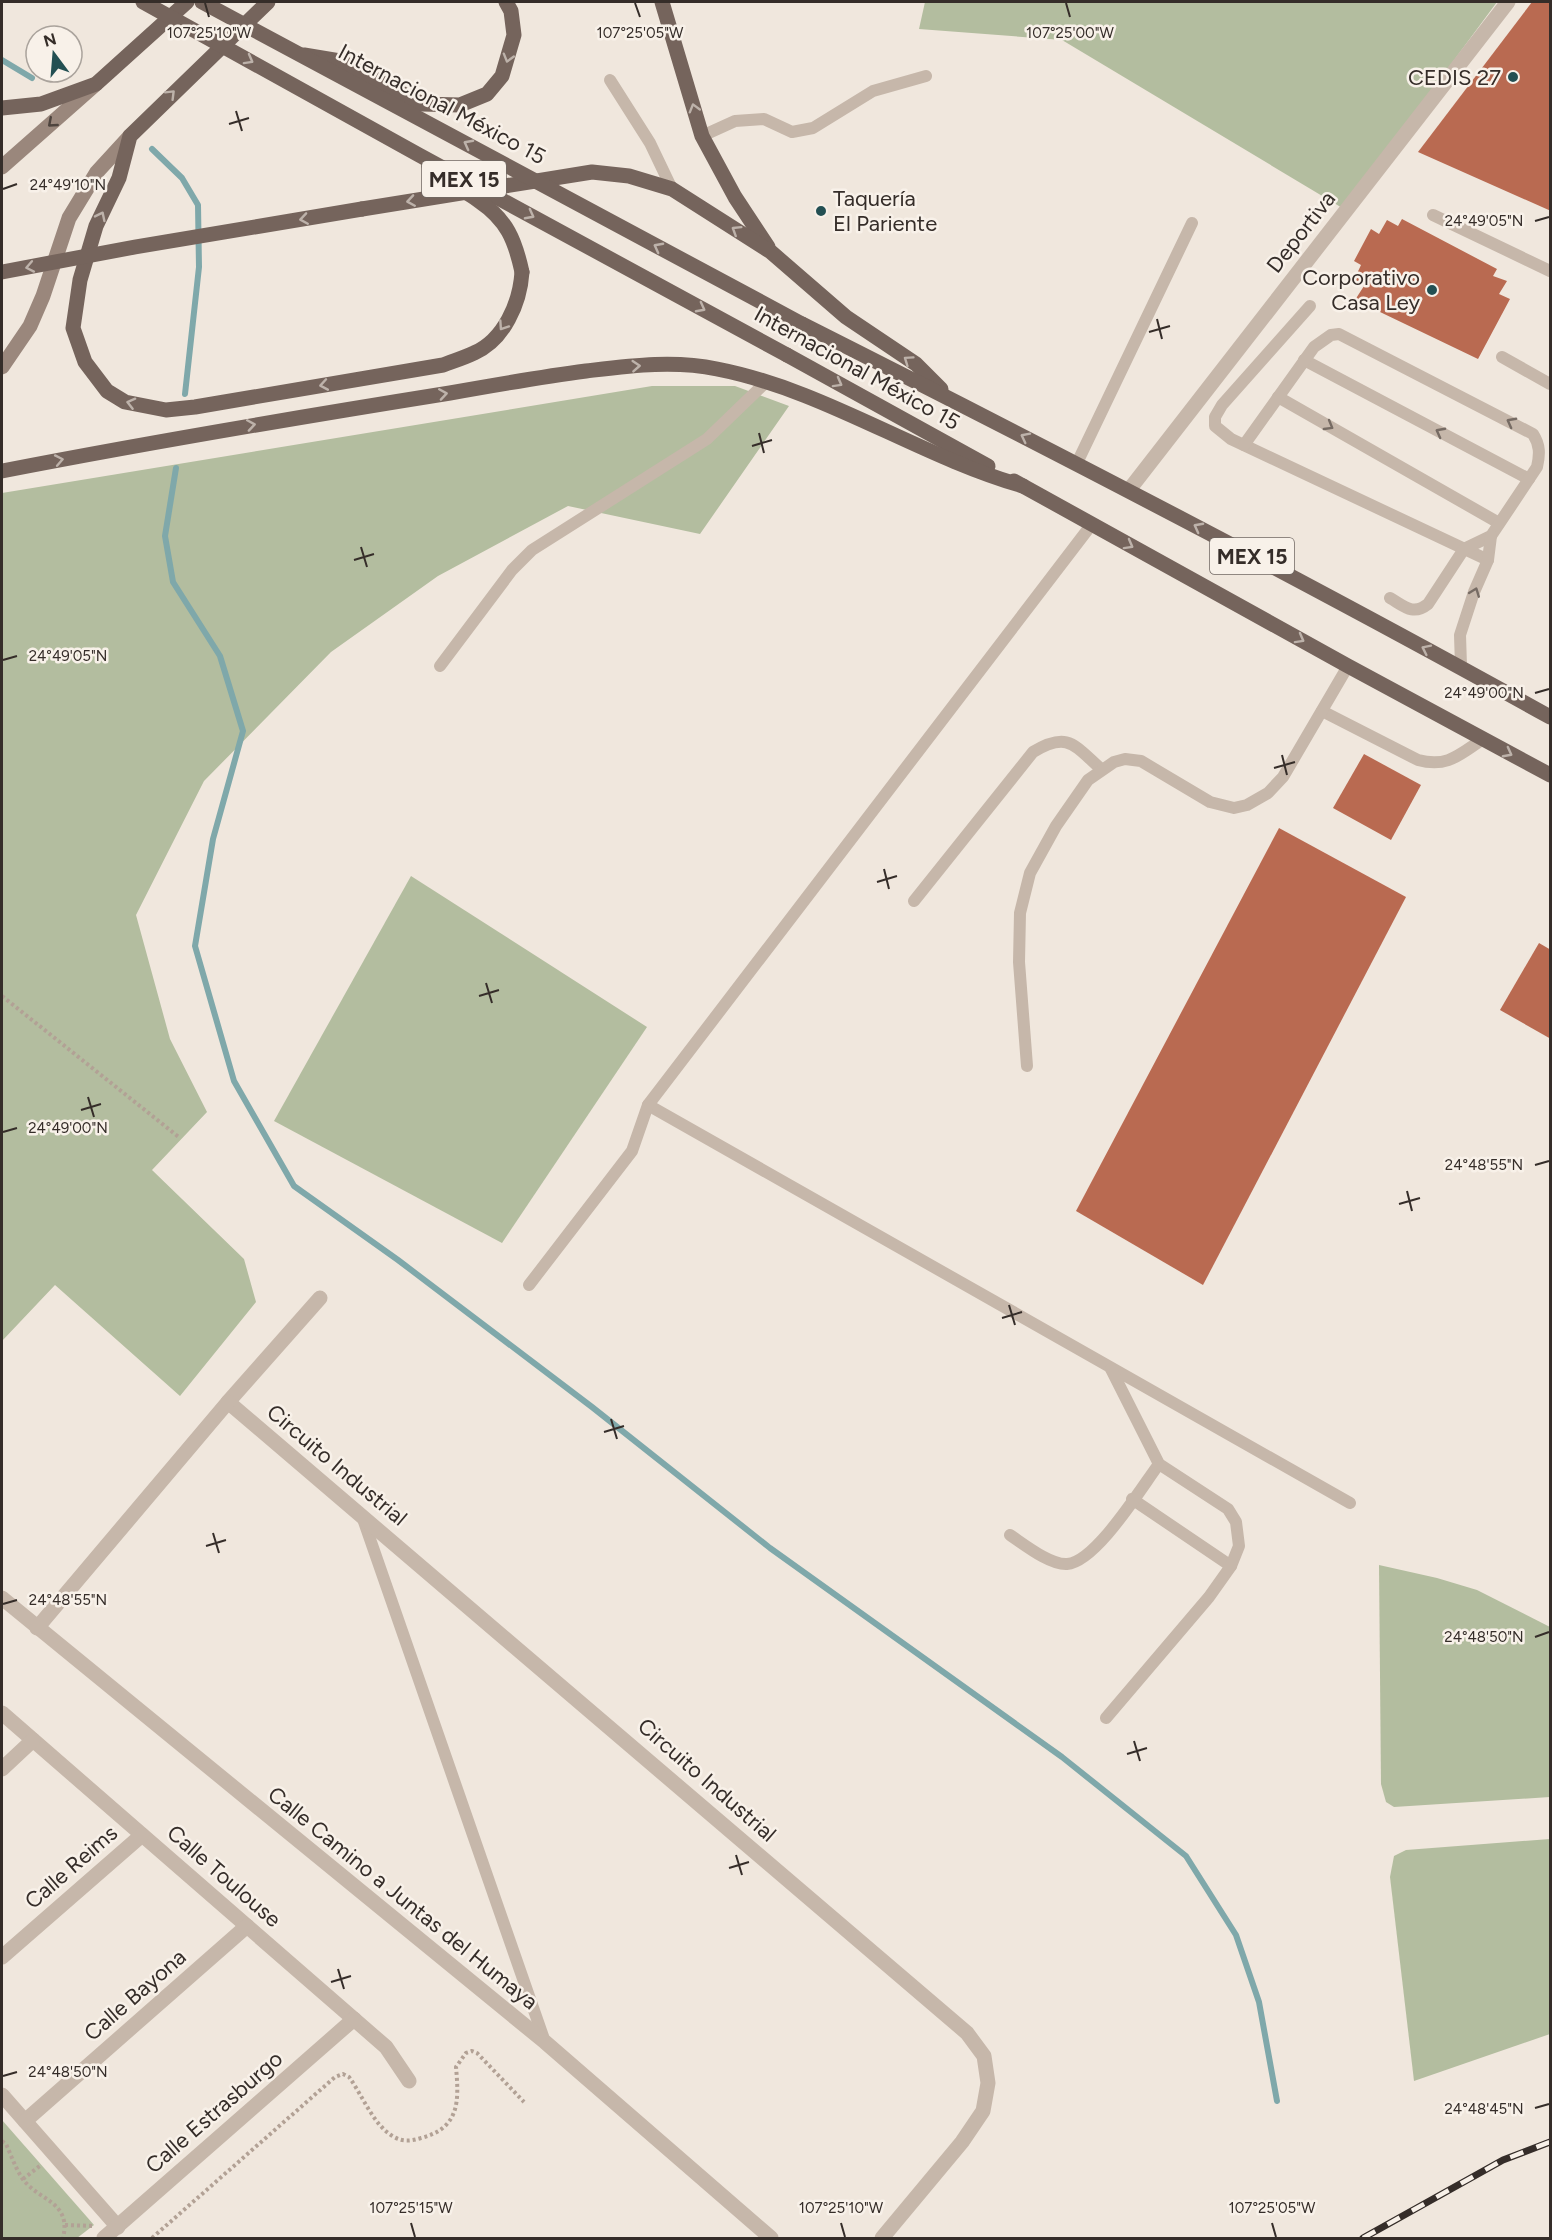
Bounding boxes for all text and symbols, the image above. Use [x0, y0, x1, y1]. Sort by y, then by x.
north arrow [24, 24, 84, 84]
text: 107°25'10"W [167, 24, 252, 42]
text: 107°25'05"W [597, 24, 684, 42]
text: 107°25'00"W [1026, 24, 1115, 42]
text: N [41, 29, 59, 51]
street label: Internacional México 15 [334, 38, 550, 170]
one-way arrow [503, 52, 515, 63]
one-way arrow [243, 53, 253, 65]
place label: CEDIS 27 [1408, 64, 1501, 91]
marker: CEDIS 27 [1506, 70, 1520, 84]
one-way arrow [164, 91, 175, 102]
one-way arrow [689, 104, 701, 114]
one-way arrow [48, 116, 59, 127]
one-way arrow [464, 140, 475, 151]
road number: MEX 15 [422, 161, 506, 197]
text: 24°49'10"N [30, 176, 106, 194]
place label: Taquería El Pariente [833, 185, 937, 237]
street label: Deportiva [1261, 186, 1341, 278]
one-way arrow [406, 194, 416, 207]
marker: Taquería El Pariente [814, 204, 828, 218]
one-way arrow [524, 208, 534, 219]
one-way arrow [93, 211, 105, 222]
one-way arrow [300, 212, 309, 224]
text: 24°49'05"N [1445, 212, 1523, 230]
one-way arrow [732, 226, 743, 237]
one-way arrow [654, 243, 665, 254]
one-way arrow [25, 260, 35, 273]
place label: Corporativo Casa Ley [1302, 264, 1420, 316]
marker: Corporativo Casa Ley [1425, 283, 1439, 297]
street label: Internacional México 15 [749, 300, 965, 436]
one-way arrow [695, 301, 706, 312]
one-way arrow [499, 320, 511, 330]
one-way arrow [904, 356, 915, 367]
one-way arrow [632, 359, 641, 372]
one-way arrow [832, 376, 842, 387]
one-way arrow [319, 378, 329, 391]
one-way arrow [438, 388, 448, 401]
one-way arrow [126, 397, 136, 410]
one-way arrow [1507, 418, 1517, 429]
one-way arrow [1323, 419, 1333, 430]
one-way arrow [246, 420, 256, 432]
one-way arrow [1436, 428, 1446, 439]
one-way arrow [1021, 432, 1032, 444]
one-way arrow [54, 454, 64, 467]
one-way arrow [1194, 523, 1204, 534]
one-way arrow [1123, 538, 1133, 549]
road number: MEX 15 [1210, 538, 1294, 574]
one-way arrow [1467, 587, 1480, 598]
one-way arrow [1294, 632, 1304, 643]
one-way arrow [1421, 644, 1432, 656]
text: 24°49'05"N [29, 647, 107, 665]
text: 24°49'00"N [1444, 684, 1524, 702]
one-way arrow [1502, 745, 1513, 757]
text: 24°49'00"N [28, 1119, 108, 1137]
text: 24°48'55"N [1445, 1156, 1523, 1174]
street label: Circuito Industrial [261, 1399, 413, 1531]
text: 24°48'55"N [29, 1591, 107, 1609]
text: 24°48'50"N [1444, 1628, 1524, 1646]
street label: Circuito Industrial [632, 1712, 782, 1848]
street label: Calle Camino a Juntas del Humaya [263, 1781, 543, 2015]
street label: Calle Reims [19, 1819, 123, 1915]
street label: Calle Toulouse [161, 1819, 287, 1933]
street label: Calle Bayona [78, 1943, 192, 2047]
street label: Calle Estrasburgo [140, 2045, 288, 2179]
text: 24°48'50"N [28, 2063, 108, 2081]
text: 24°48'45"N [1444, 2100, 1524, 2118]
text: 107°25'15"W [369, 2199, 453, 2217]
text: 107°25'10"W [799, 2199, 884, 2217]
text: 107°25'05"W [1229, 2199, 1316, 2217]

